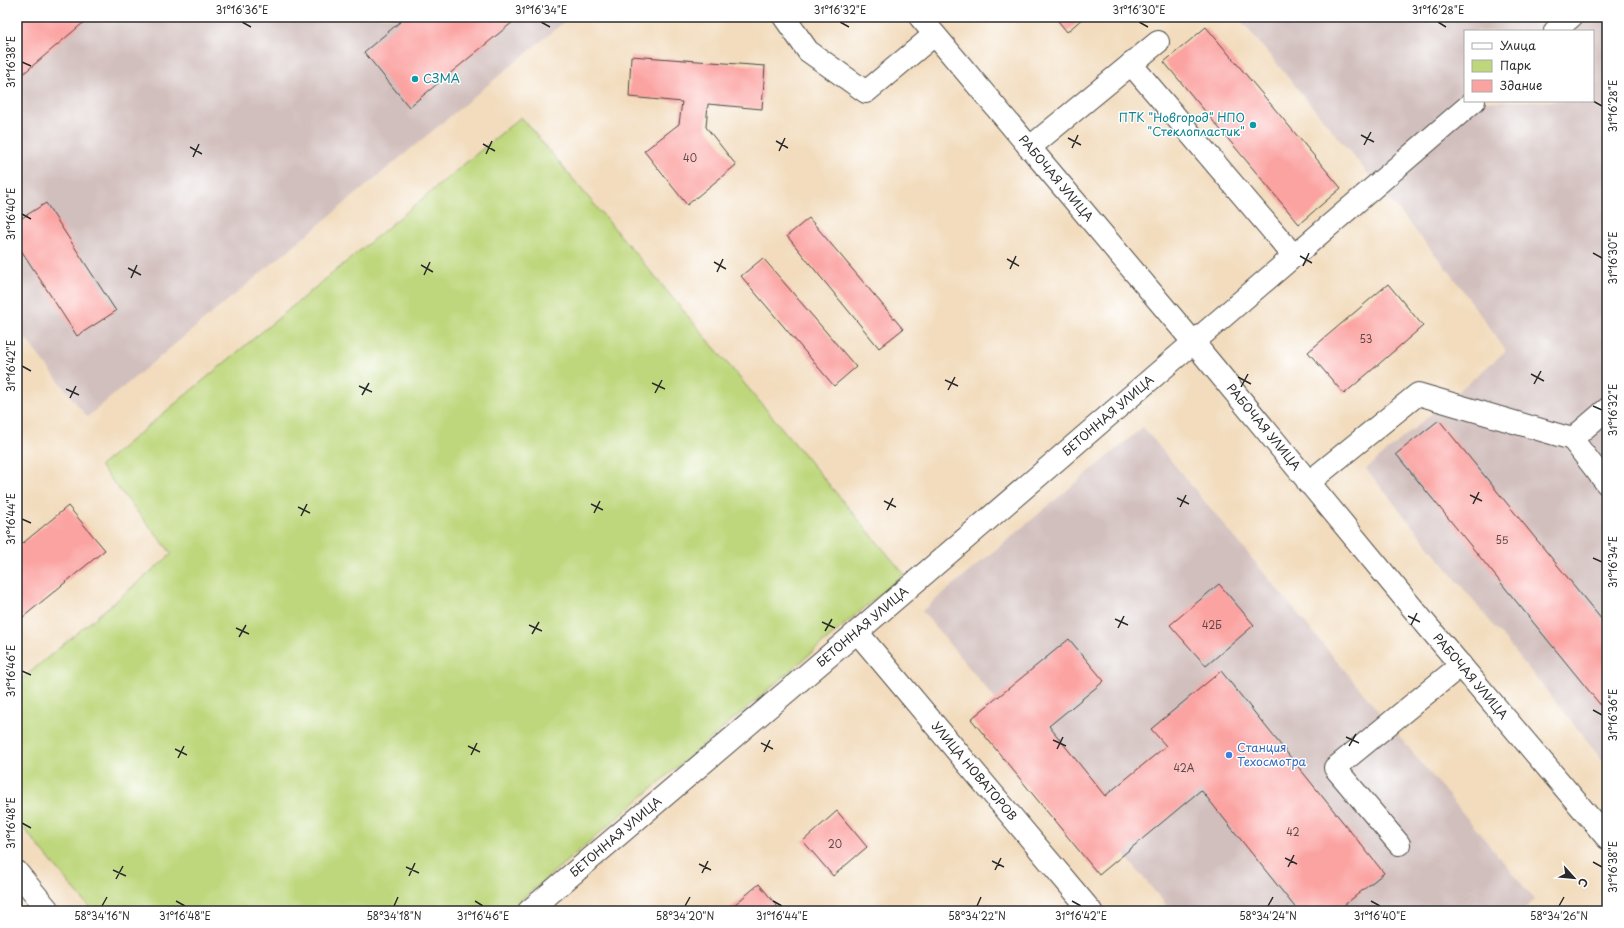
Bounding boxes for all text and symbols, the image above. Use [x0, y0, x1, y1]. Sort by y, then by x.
text: 31°16'36"E [216, 2, 268, 17]
text: 31°16'34"E [515, 2, 567, 17]
text: 31°16'32"E [814, 2, 866, 17]
text: 31°16'30"E [1113, 2, 1165, 17]
text: 31°16'28"E [1412, 2, 1464, 17]
legend [1464, 30, 1594, 102]
text: 31°16'38"E [3, 36, 18, 88]
text: Улица [1500, 36, 1536, 54]
text: Парк [1500, 56, 1532, 74]
place label: СЗМА [423, 69, 460, 87]
marker: СЗМА [410, 74, 420, 84]
text: Здание [1500, 76, 1542, 94]
text: 31°16'28"E [1605, 80, 1620, 132]
place label: ПТК "Новгород" НПО "Стеклопластик" [1119, 108, 1245, 140]
marker: ПТК "Новгород" НПО "Стеклопластик" [1248, 120, 1258, 130]
street label: РАБОЧАЯ УЛИЦА [1015, 131, 1098, 225]
house number: 40 [683, 150, 697, 165]
text: 31°16'40"E [3, 188, 18, 240]
text: 31°16'30"E [1605, 232, 1620, 284]
house number: 53 [1360, 331, 1372, 346]
text: 31°16'42"E [3, 340, 18, 392]
street label: БЕТОННАЯ УЛИЦА [1058, 370, 1157, 460]
street label: РАБОЧАЯ УЛИЦА [1223, 379, 1305, 474]
text: 31°16'32"E [1605, 384, 1620, 436]
text: 31°16'44"E [3, 493, 18, 545]
house number: 55 [1496, 532, 1509, 547]
text: 31°16'34"E [1605, 536, 1620, 588]
street label: БЕТОННАЯ УЛИЦА [812, 582, 912, 671]
house number: 42Б [1202, 617, 1222, 632]
street label: РАБОЧАЯ УЛИЦА [1429, 629, 1513, 723]
text: 31°16'46"E [3, 645, 18, 697]
text: 31°16'36"E [1605, 689, 1620, 741]
street label: УЛИЦА НОВАТОРОВ [928, 717, 1022, 824]
place label: Станция Техосмотра [1237, 738, 1307, 770]
marker: Станция Техосмотра [1224, 750, 1234, 760]
house number: 42А [1174, 760, 1195, 775]
street label: БЕТОННАЯ УЛИЦА [565, 792, 665, 881]
text: 31°16'48"E [3, 797, 18, 849]
house number: 42 [1286, 824, 1300, 839]
house number: 20 [828, 836, 842, 851]
text: 31°16'38"E [1605, 841, 1620, 893]
north arrow [1554, 858, 1594, 898]
text: С [1574, 875, 1593, 890]
text: 58°34'16"N [74, 908, 130, 923]
text: 31°16'48"E [159, 908, 211, 923]
text: 58°34'18"N [366, 908, 422, 923]
text: 31°16'46"E [457, 908, 509, 923]
text: 58°34'20"N [656, 908, 714, 923]
text: 31°16'44"E [756, 908, 808, 923]
text: 58°34'22"N [948, 908, 1006, 923]
text: 31°16'42"E [1055, 908, 1107, 923]
text: 58°34'24"N [1239, 908, 1297, 923]
text: 31°16'40"E [1354, 908, 1406, 923]
text: 58°34'26"N [1530, 908, 1588, 923]

